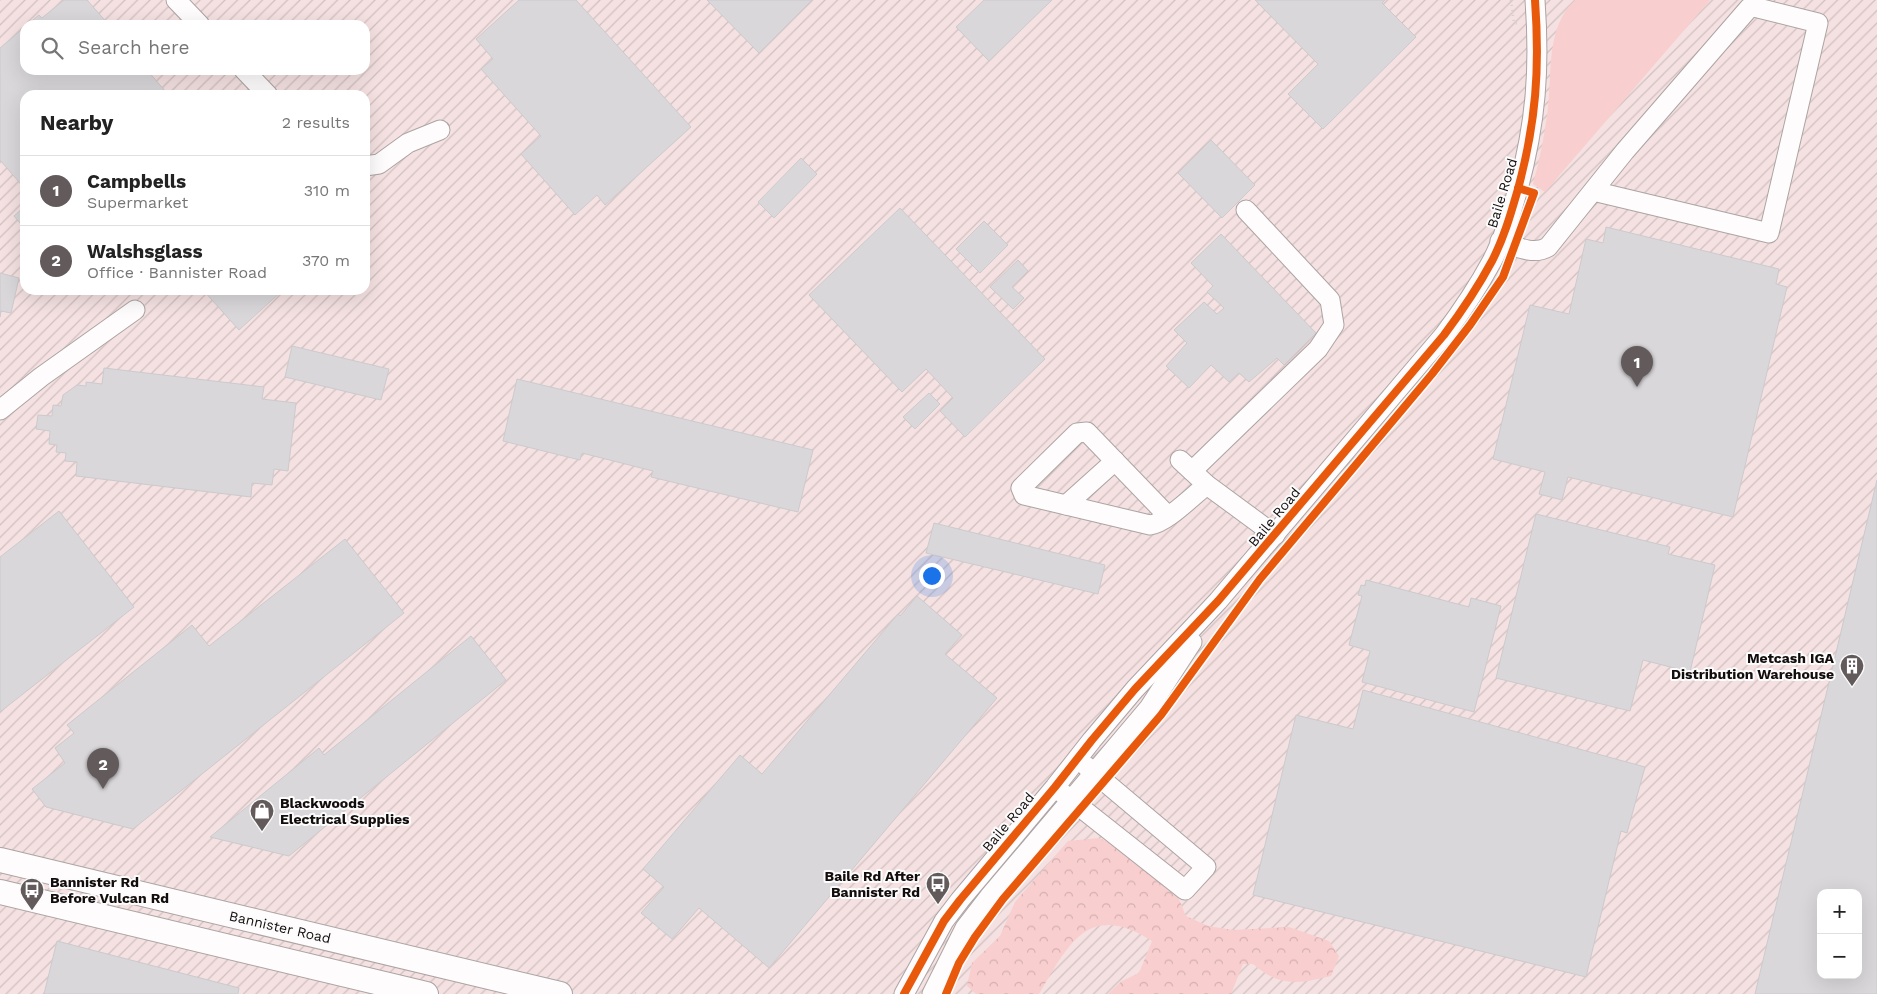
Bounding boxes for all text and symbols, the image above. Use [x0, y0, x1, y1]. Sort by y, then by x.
search box [20, 20, 370, 75]
icon: search [38, 34, 66, 62]
text: Search here [78, 36, 189, 59]
text: Nearby [40, 110, 113, 135]
text: 2 results [282, 113, 350, 132]
street label: Baile Road [1484, 156, 1520, 230]
text: Campbells [87, 170, 186, 193]
text: 1 [53, 181, 59, 200]
text: 310 m [304, 181, 350, 200]
text: Supermarket [87, 193, 188, 212]
text: Walshsglass [87, 240, 203, 263]
text: 2 [51, 251, 61, 270]
text: 370 m [302, 251, 350, 270]
text: Office · Bannister Road [87, 263, 267, 282]
pin: 1 [1621, 346, 1653, 387]
street label: Baile Road [1245, 484, 1303, 550]
your location [919, 563, 945, 589]
place label: Metcash IGA Distribution Warehouse [1671, 650, 1835, 682]
building icon: Metcash IGA Distribution Warehouse [1839, 653, 1865, 687]
pin: 2 [87, 748, 119, 789]
street label: Baile Road [979, 789, 1037, 855]
place label: Blackwoods Electrical Supplies [280, 795, 410, 827]
shop icon: Blackwoods Electrical Supplies [249, 798, 275, 832]
place label: Baile Rd After Bannister Rd [825, 868, 920, 900]
bus stop icon: Baile Rd After Bannister Rd [925, 871, 951, 905]
place label: Bannister Rd Before Vulcan Rd [50, 874, 169, 906]
bus stop icon: Bannister Rd Before Vulcan Rd [19, 877, 45, 911]
map controls [1817, 889, 1862, 979]
button: + [1817, 889, 1862, 934]
street label: Bannister Road [228, 908, 332, 946]
button: − [1817, 934, 1862, 979]

